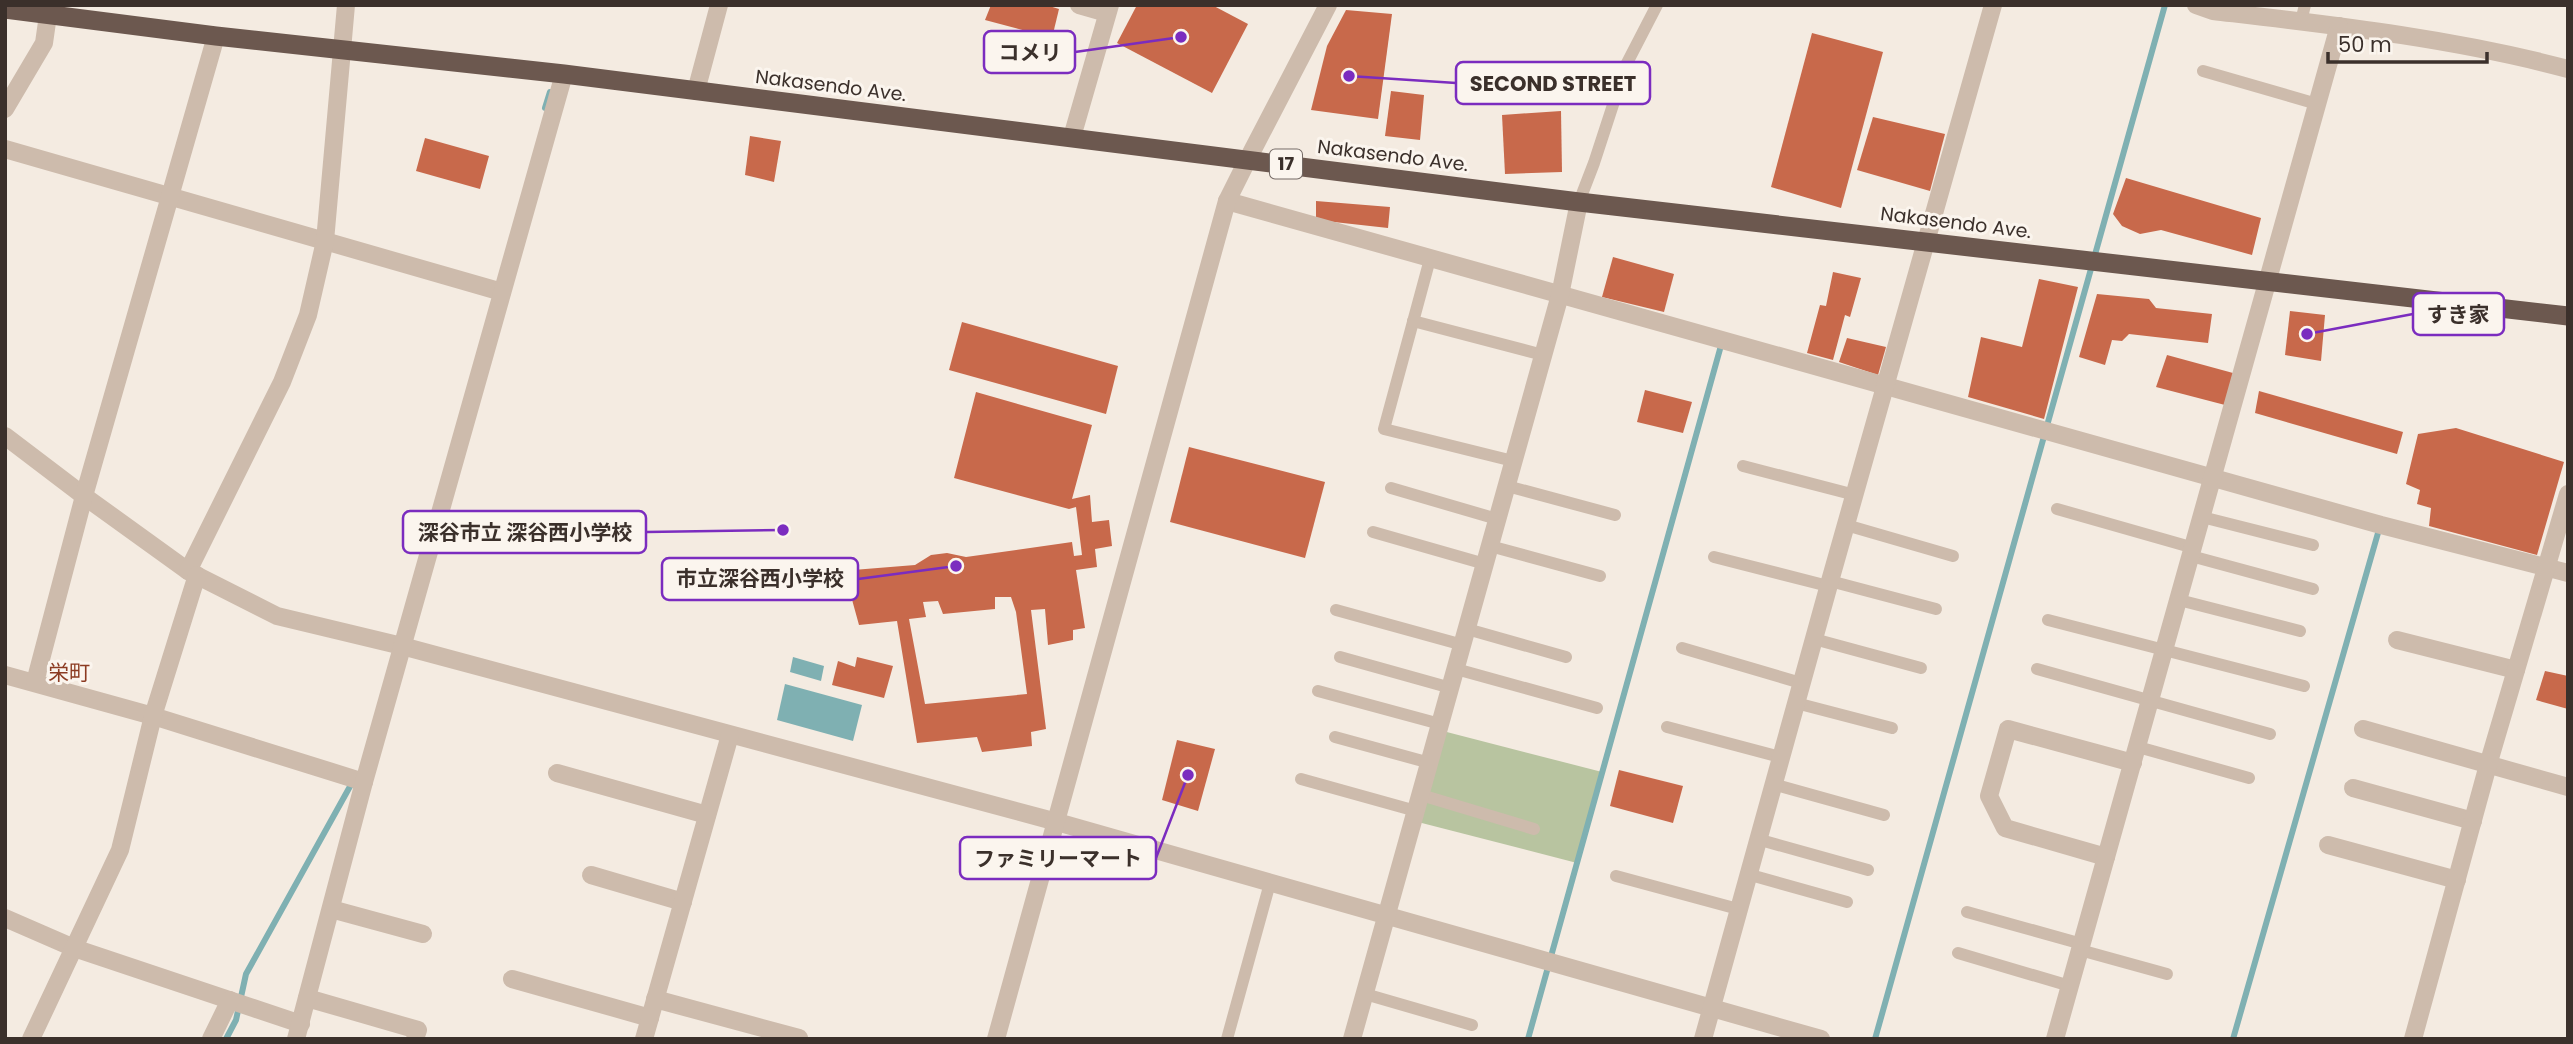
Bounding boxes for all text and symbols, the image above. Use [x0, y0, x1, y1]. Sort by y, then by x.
scale bar [2328, 21, 2487, 65]
text: 50 m [2338, 30, 2392, 59]
callout: コメリ [984, 31, 1075, 73]
text: コメリ [999, 38, 1062, 67]
callout: SECOND STREET [1456, 62, 1650, 104]
street label: Nakasendo Ave. [754, 63, 908, 108]
text: SECOND STREET [1470, 69, 1636, 98]
street label: Nakasendo Ave. [1316, 133, 1470, 178]
road number: 17 [1270, 149, 1302, 178]
street label: Nakasendo Ave. [1879, 200, 2033, 245]
callout: すき家 [2413, 293, 2504, 335]
text: すき家 [2427, 300, 2490, 329]
callout: 深谷市立 深谷西小学校 [403, 511, 646, 553]
text: 深谷市立 深谷西小学校 [418, 518, 632, 547]
callout: 市立深谷西小学校 [662, 558, 858, 600]
text: 市立深谷西小学校 [676, 564, 844, 593]
district label: 栄町 [48, 658, 90, 687]
callout: ファミリーマート [960, 837, 1156, 879]
text: ファミリーマート [974, 844, 1142, 873]

